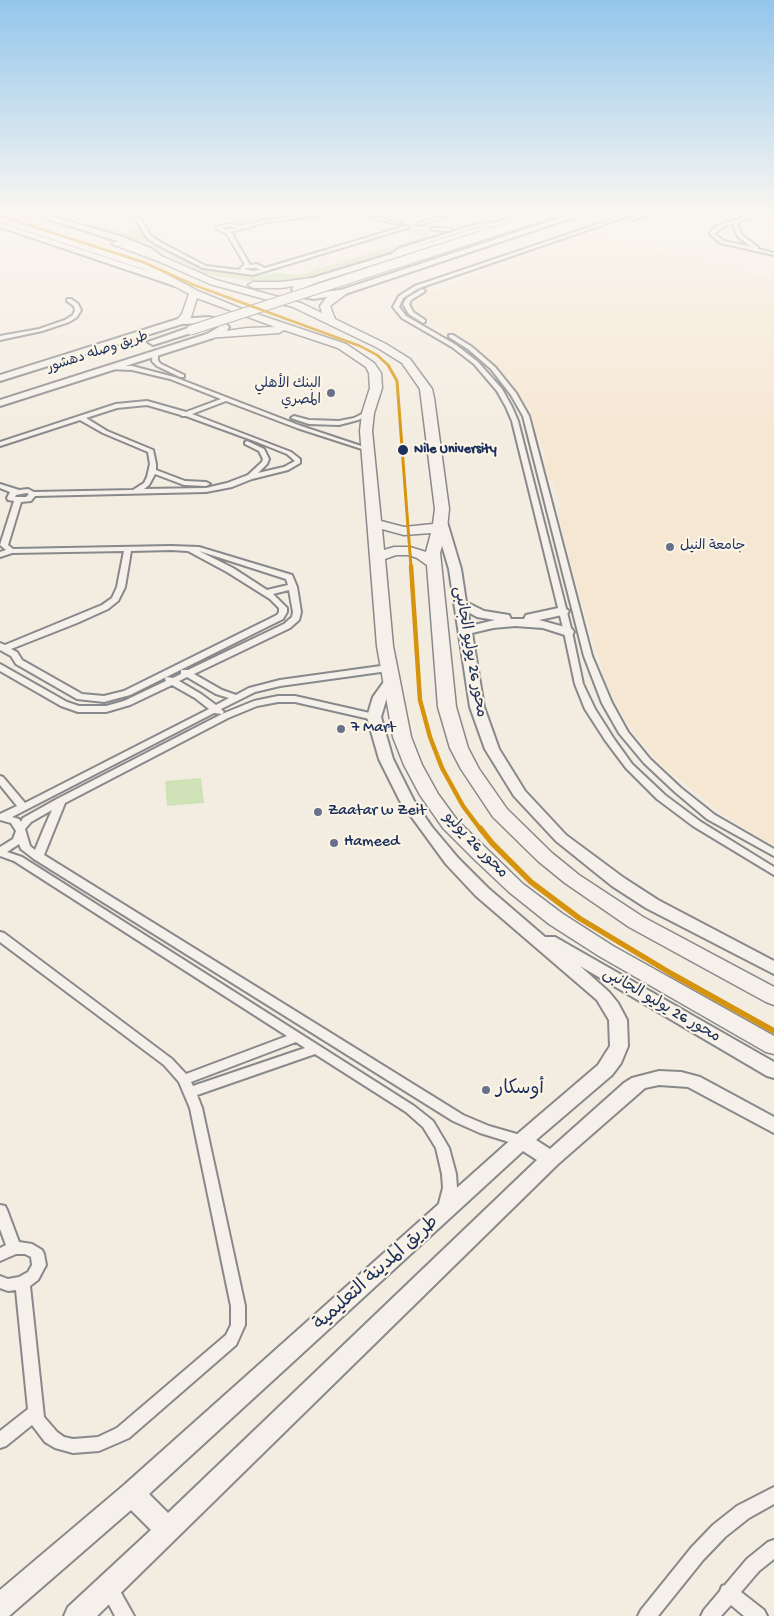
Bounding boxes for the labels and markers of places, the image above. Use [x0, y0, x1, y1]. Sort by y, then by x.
place label: البنك الأهلي المصري [254, 377, 321, 410]
marker: البنك الأهلي المصري [325, 387, 337, 399]
place label: Nile University [414, 442, 497, 458]
marker: Nile University [396, 443, 410, 457]
place label: جامعة النيل [680, 539, 745, 555]
marker: جامعة النيل [664, 541, 676, 553]
place label: 7 Mart [351, 719, 395, 739]
marker: 7 Mart [335, 723, 347, 735]
place label: Zaatar w Zeit [328, 802, 426, 822]
marker: Zaatar w Zeit [312, 806, 324, 818]
place label: Hameed [344, 833, 399, 853]
marker: Hameed [328, 837, 340, 849]
place label: أوسكار [496, 1079, 544, 1101]
marker: أوسكار [480, 1084, 492, 1096]

